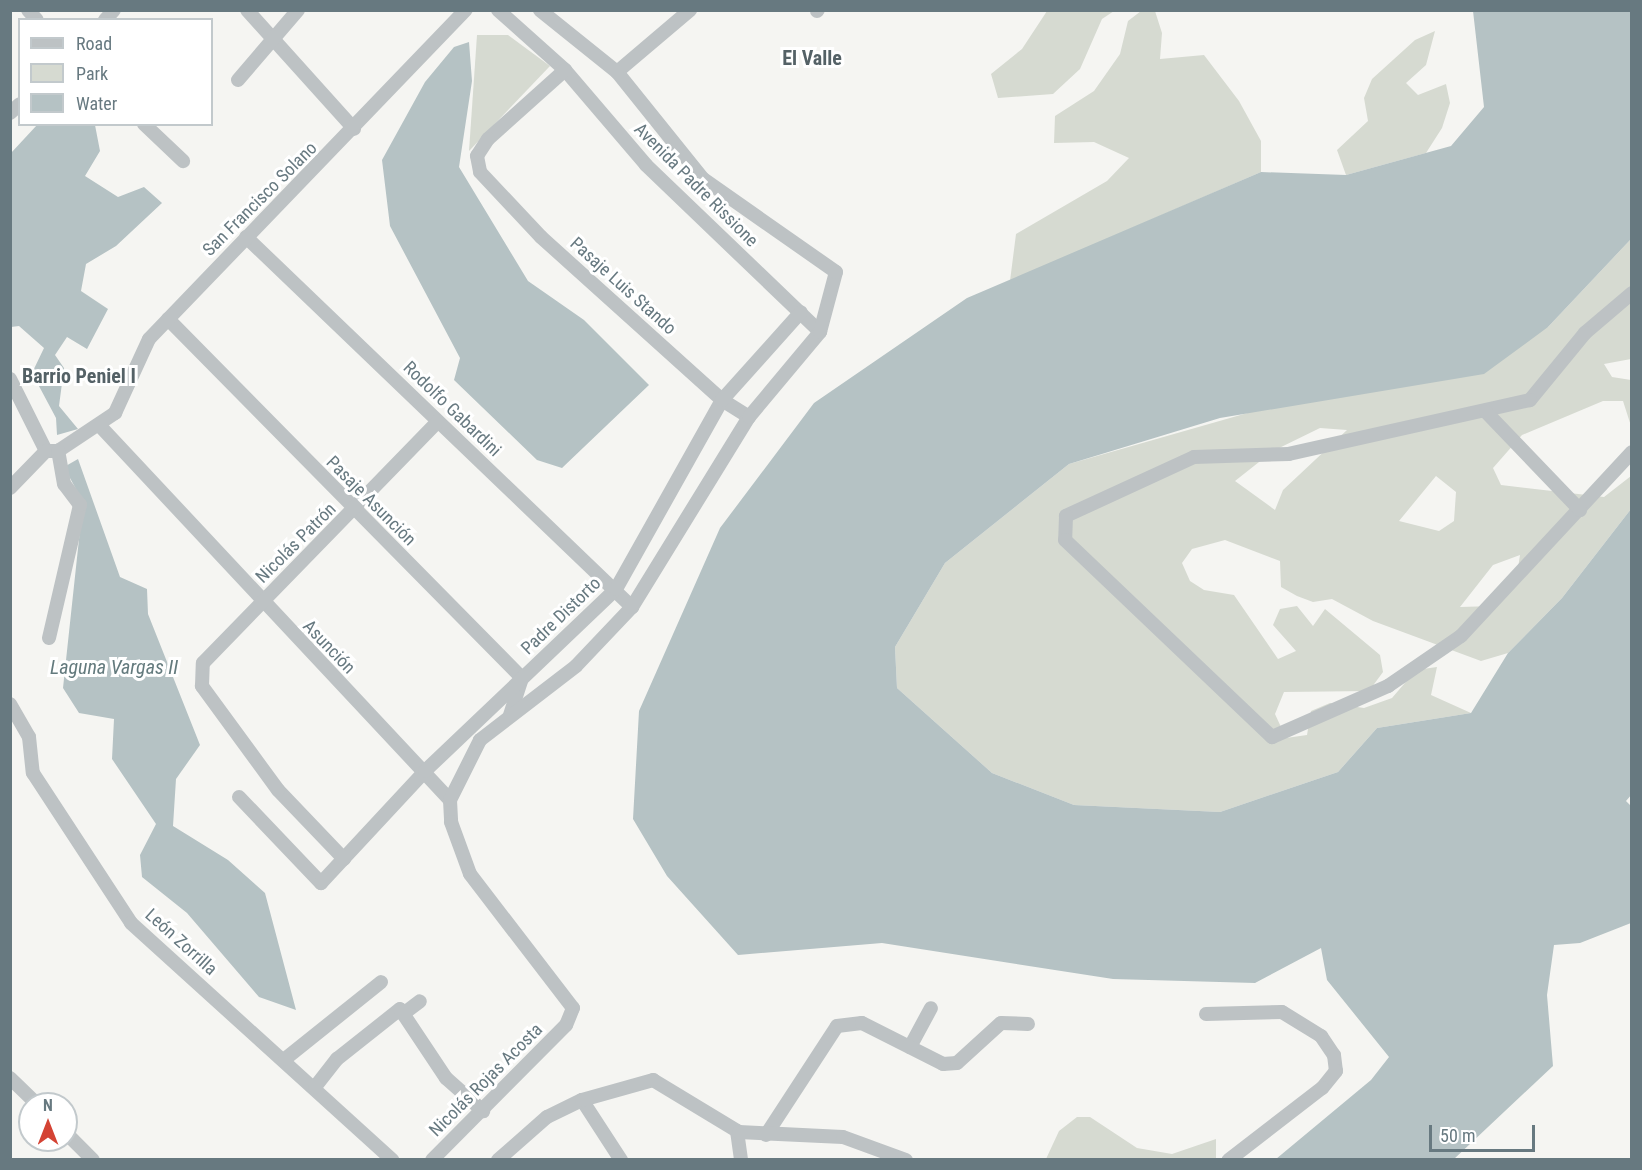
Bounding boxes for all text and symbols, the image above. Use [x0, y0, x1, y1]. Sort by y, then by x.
legend [18, 18, 213, 126]
text: Road [76, 33, 112, 54]
district label: El Valle [782, 46, 842, 70]
text: Park [76, 63, 108, 84]
text: Water [76, 93, 117, 114]
street label: Avenida Padre Rissione [630, 119, 762, 251]
street label: San Francisco Solano [198, 137, 322, 261]
street label: Pasaje Luis Stando [566, 233, 680, 339]
street label: Rodolfo Gabardini [399, 357, 505, 461]
district label: Barrio Peniel I [22, 364, 136, 388]
street label: Pasaje Asunción [322, 452, 420, 550]
street label: Nicolás Patrón [251, 498, 341, 588]
street label: Padre Distorto [517, 573, 605, 659]
street label: Asunción [298, 616, 360, 678]
water label: Laguna Vargas II [50, 655, 178, 679]
street label: León Zorrilla [141, 904, 221, 980]
street label: Nicolás Rojas Acosta [425, 1019, 547, 1141]
north arrow [18, 1092, 78, 1152]
text: N [43, 1096, 53, 1115]
scale bar [1432, 1113, 1538, 1151]
text: 50 m [1440, 1125, 1475, 1146]

